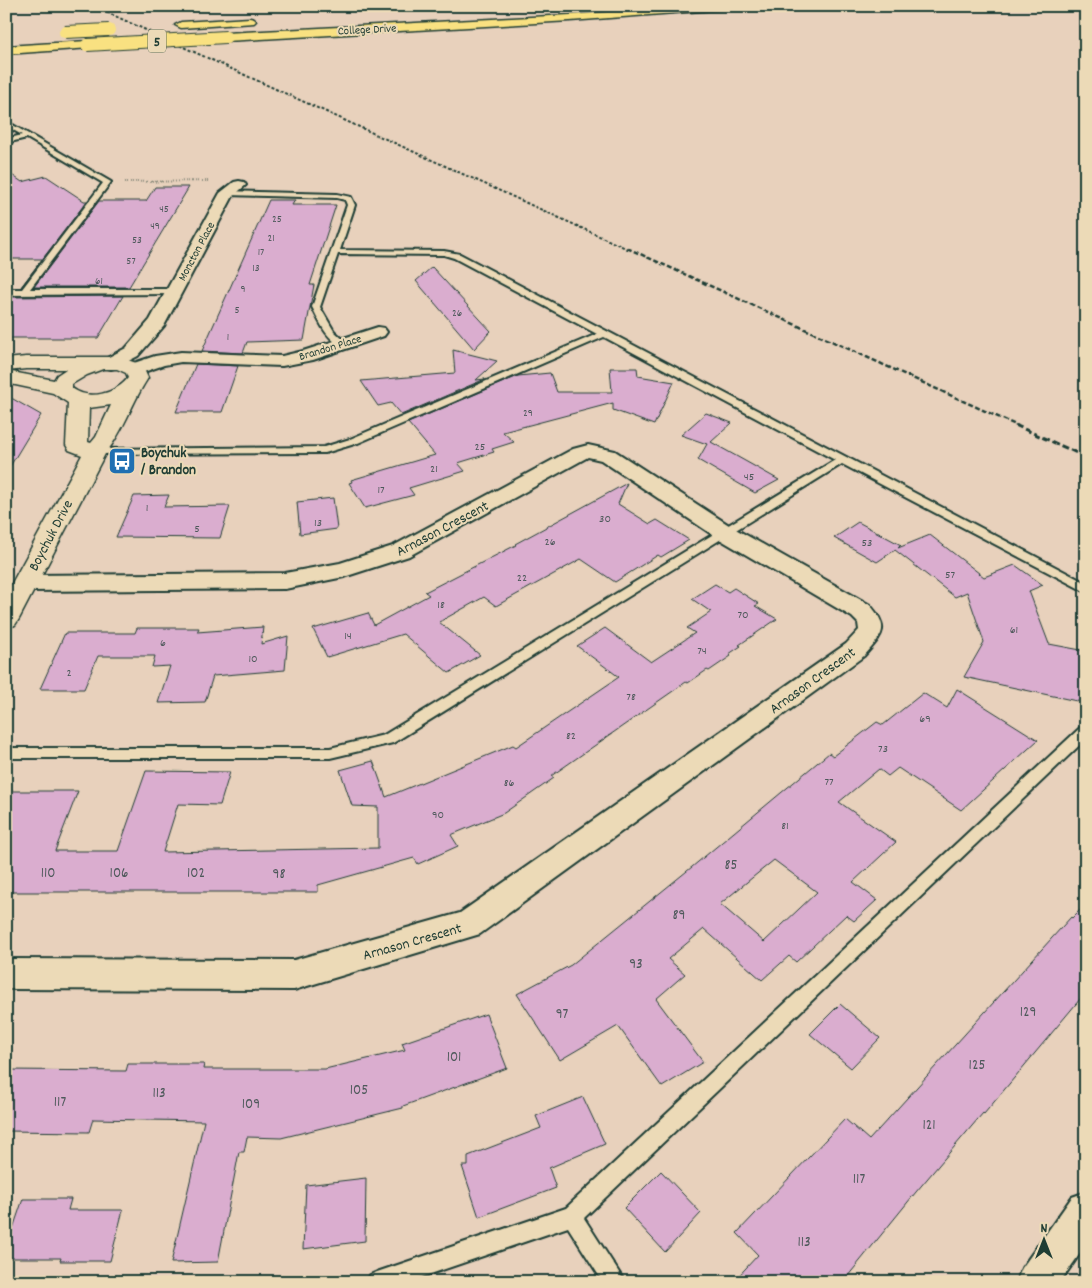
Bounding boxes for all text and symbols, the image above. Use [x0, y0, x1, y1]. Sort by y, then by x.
street label: College Drive [337, 20, 397, 41]
road number: 5 [148, 29, 166, 52]
house number: 45 [159, 202, 169, 218]
house number: 25 [272, 212, 282, 228]
house number: 49 [150, 219, 160, 235]
street label: Moncton Place [175, 219, 220, 284]
house number: 21 [267, 231, 275, 247]
house number: 53 [132, 233, 142, 249]
house number: 17 [258, 245, 264, 261]
house number: 57 [126, 254, 136, 270]
house number: 13 [252, 261, 260, 277]
house number: 61 [95, 274, 103, 290]
house number: 9 [240, 282, 246, 298]
house number: 5 [234, 303, 240, 319]
house number: 26 [452, 306, 462, 322]
house number: 1 [227, 330, 229, 346]
street label: Brandon Place [297, 331, 364, 366]
house number: 29 [523, 406, 533, 422]
house number: 25 [475, 439, 485, 456]
place label: Boychuk / Brandon [140, 443, 196, 482]
bus stop icon: Boychuk / Brandon [107, 446, 137, 476]
house number: 21 [430, 461, 438, 478]
house number: 45 [744, 469, 754, 486]
house number: 17 [377, 482, 385, 499]
street label: Boychuk Drive [24, 496, 80, 575]
street label: Arnason Crescent [393, 496, 494, 563]
house number: 1 [146, 500, 148, 517]
house number: 30 [599, 511, 611, 528]
house number: 13 [314, 515, 322, 532]
house number: 5 [194, 521, 200, 538]
house number: 26 [544, 534, 556, 551]
house number: 53 [862, 535, 872, 552]
house number: 57 [945, 567, 955, 584]
house number: 22 [517, 570, 527, 587]
house number: 18 [437, 597, 445, 614]
house number: 70 [737, 607, 749, 624]
house number: 61 [1010, 622, 1018, 639]
house number: 14 [344, 628, 352, 645]
house number: 6 [160, 635, 166, 652]
street label: Arnason Crescent [765, 642, 861, 721]
house number: 74 [697, 643, 707, 660]
house number: 10 [248, 651, 258, 668]
house number: 2 [66, 665, 72, 682]
house number: 78 [626, 689, 636, 706]
house number: 69 [919, 711, 931, 728]
house number: 82 [566, 728, 576, 745]
house number: 73 [878, 741, 888, 758]
house number: 77 [824, 774, 834, 791]
house number: 86 [504, 775, 514, 792]
house number: 90 [432, 807, 444, 824]
house number: 81 [781, 818, 789, 835]
house number: 85 [725, 855, 738, 877]
house number: 110 [41, 863, 55, 885]
house number: 106 [110, 863, 128, 885]
house number: 102 [187, 863, 205, 885]
house number: 98 [273, 864, 285, 886]
house number: 89 [673, 905, 685, 927]
street label: Arnason Crescent [360, 918, 465, 968]
house number: 93 [629, 954, 643, 976]
house number: 129 [1020, 1002, 1036, 1024]
house number: 97 [556, 1004, 569, 1026]
house number: 101 [447, 1047, 461, 1069]
house number: 125 [969, 1055, 985, 1077]
house number: 105 [350, 1080, 368, 1102]
house number: 113 [152, 1083, 166, 1105]
house number: 117 [54, 1092, 66, 1114]
house number: 109 [242, 1094, 260, 1116]
house number: 121 [922, 1115, 936, 1137]
house number: 117 [853, 1169, 865, 1191]
north arrow [1020, 1216, 1070, 1266]
text: N [1041, 1219, 1048, 1239]
house number: 113 [797, 1232, 811, 1254]

